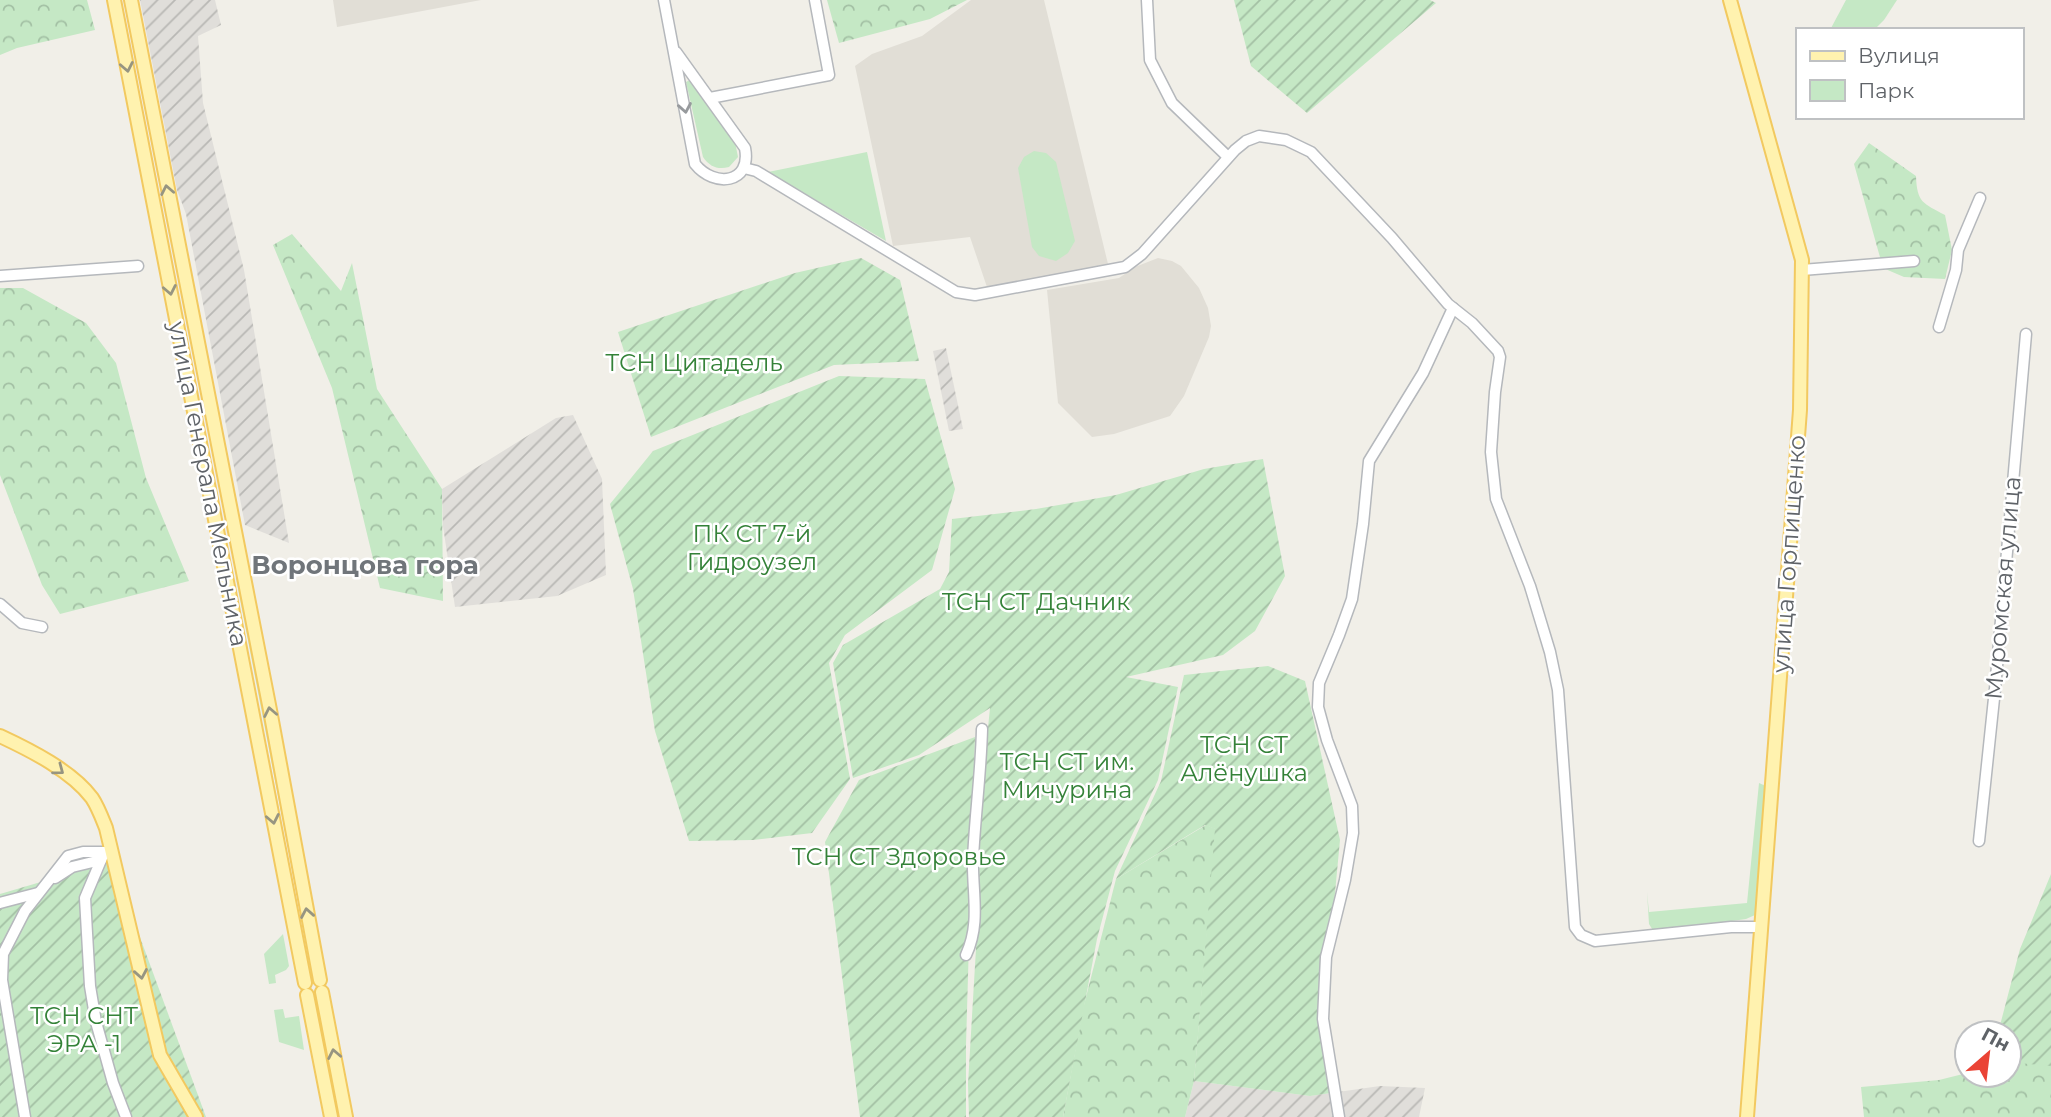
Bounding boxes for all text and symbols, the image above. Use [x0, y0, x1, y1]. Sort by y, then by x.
legend [1796, 28, 2023, 119]
text: Вулиця [1858, 43, 1940, 68]
one-way arrow [119, 61, 134, 73]
text: Парк [1858, 78, 1914, 103]
one-way arrow [677, 102, 692, 114]
one-way arrow [161, 184, 176, 196]
one-way arrow [162, 284, 177, 296]
street label: улица Генерала Мельника [163, 318, 254, 649]
park label: ТСН Цитадель [605, 348, 783, 377]
street label: улица Горпищенко [1766, 434, 1811, 675]
street label: Муромская улица [1978, 475, 2027, 701]
park label: ПК СТ 7-й Гидроузел [687, 519, 817, 576]
district label: Воронцова гора [251, 549, 479, 581]
park label: ТСН СТ Дачник [942, 587, 1130, 616]
one-way arrow [264, 706, 279, 718]
park label: ТСН СТ Алёнушка [1180, 730, 1308, 787]
park label: ТСН СТ им. Мичурина [1000, 747, 1134, 804]
one-way arrow [51, 761, 64, 774]
one-way arrow [265, 813, 280, 825]
park label: ТСН СТ Здоровье [792, 842, 1006, 871]
one-way arrow [300, 907, 315, 919]
one-way arrow [133, 969, 148, 980]
park label: ТСН СНТ ЭРА -1 [30, 1001, 138, 1058]
north arrow [1953, 1019, 2023, 1089]
text: Пн [1978, 1023, 2014, 1056]
one-way arrow [328, 1048, 343, 1060]

